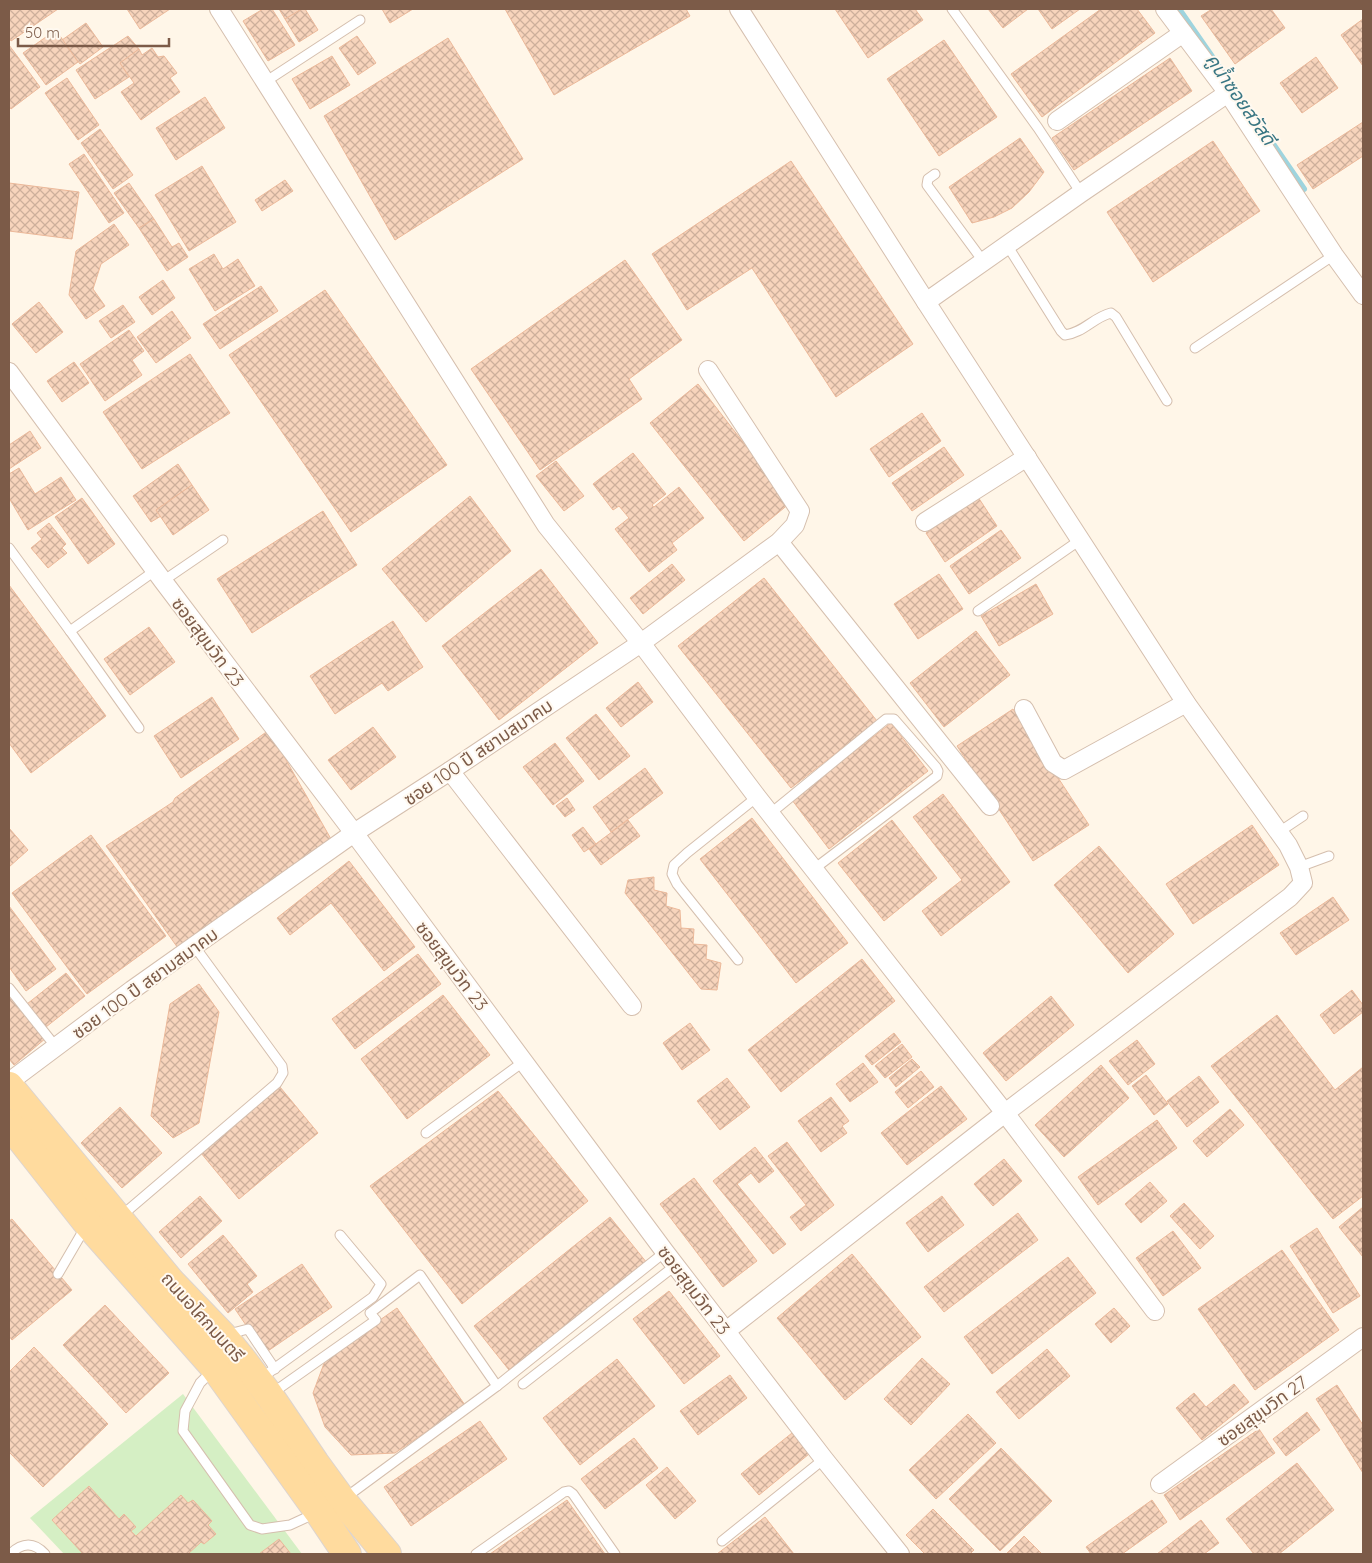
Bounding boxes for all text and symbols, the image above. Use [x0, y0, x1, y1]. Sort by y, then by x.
scale bar [18, 15, 169, 47]
text: 50 m [25, 23, 60, 42]
water label: คูน้ำซอยสวัสดี [1200, 48, 1284, 153]
street label: ซอยสุขุมวิท 23 [167, 593, 249, 691]
street label: ซอย 100 ปี สยามสมาคม [399, 694, 557, 810]
street label: ซอยสุขุมวิท 23 [411, 917, 493, 1015]
street label: ซอย 100 ปี สยามสมาคม [68, 922, 222, 1044]
street label: ซอยสุขุมวิท 23 [653, 1241, 735, 1339]
street label: ถนนอโศกมนตรี [157, 1267, 250, 1367]
street label: ซอยสุขุมวิท 27 [1212, 1371, 1312, 1451]

